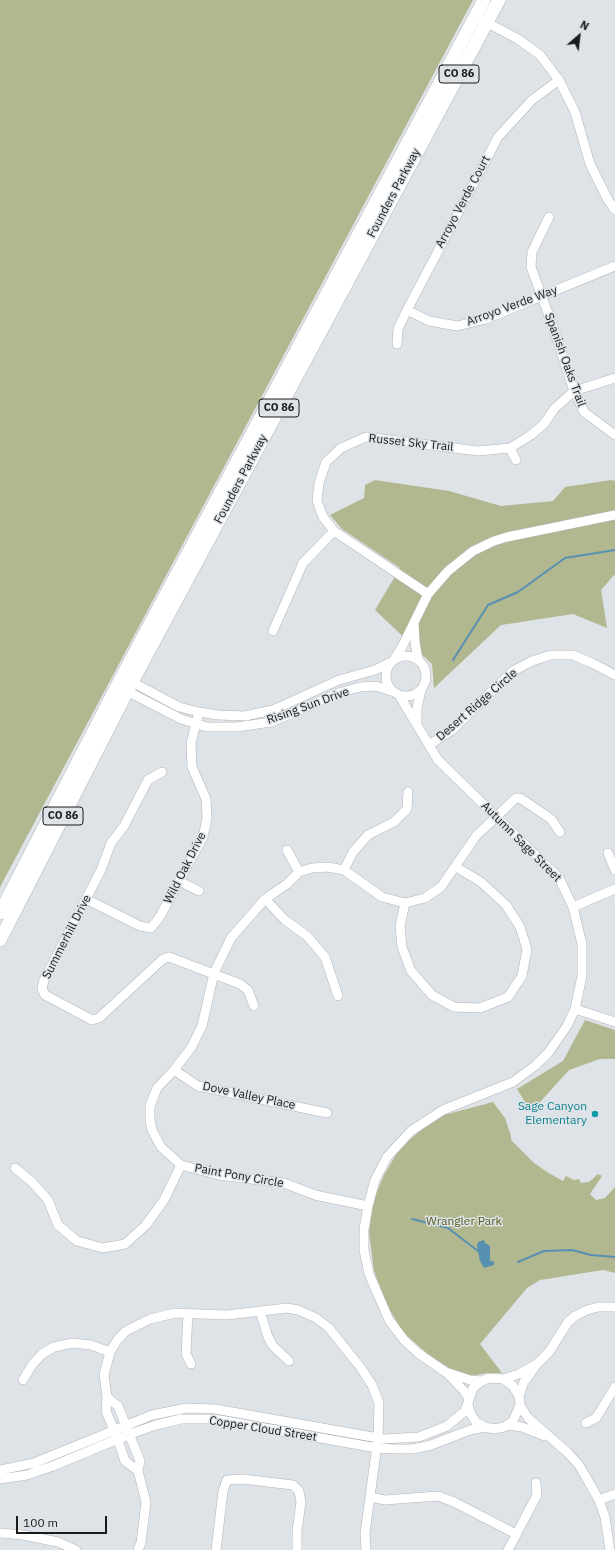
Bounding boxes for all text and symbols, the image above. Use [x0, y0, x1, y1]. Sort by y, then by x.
north arrow [559, 16, 599, 56]
text: N [578, 17, 591, 33]
road number: CO 86 [439, 65, 479, 83]
street label: Founders Parkway [364, 146, 424, 240]
street label: Arroyo Verde Court [433, 153, 493, 251]
street label: Arroyo Verde Way [465, 283, 559, 329]
street label: Spanish Oaks Trail [541, 311, 589, 409]
road number: CO 86 [259, 399, 299, 417]
street label: Russet Sky Trail [368, 431, 454, 455]
street label: Founders Parkway [211, 432, 271, 526]
street label: Desert Ridge Circle [434, 666, 520, 744]
street label: Rising Sun Drive [265, 684, 351, 728]
street label: Autumn Sage Street [478, 799, 564, 885]
road number: CO 86 [43, 807, 83, 825]
street label: Wild Oak Drive [161, 830, 209, 906]
street label: Summerhill Drive [40, 892, 94, 982]
street label: Dove Valley Place [201, 1079, 297, 1113]
place label: Sage Canyon Elementary [518, 1100, 587, 1128]
marker: Sage Canyon Elementary [590, 1109, 600, 1119]
street label: Paint Pony Circle [193, 1161, 285, 1191]
park label: Wrangler Park [426, 1215, 502, 1229]
street label: Copper Cloud Street [208, 1413, 318, 1445]
scale bar [18, 1508, 109, 1534]
text: 100 m [23, 1515, 58, 1530]

